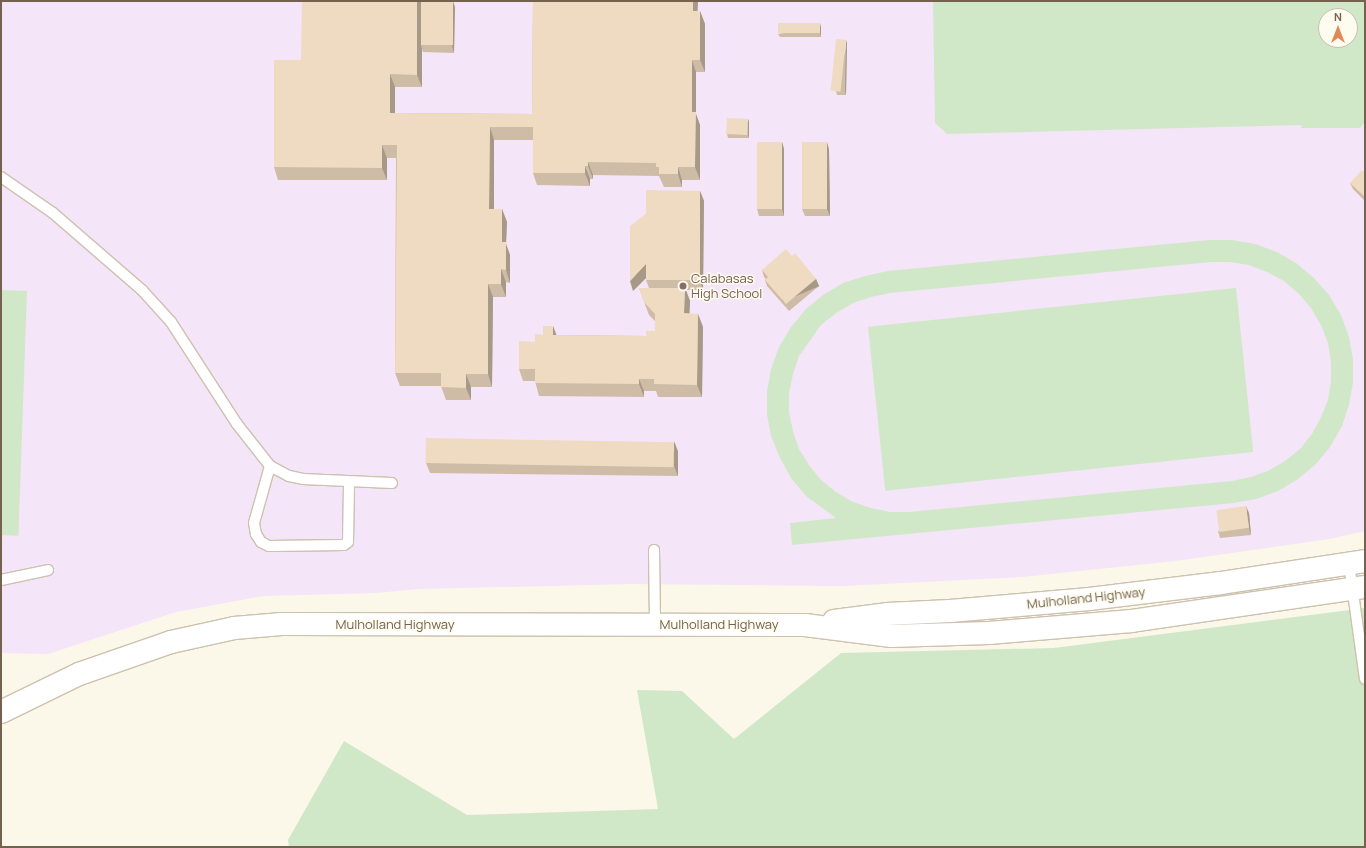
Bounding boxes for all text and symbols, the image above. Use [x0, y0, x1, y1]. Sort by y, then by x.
north arrow [1318, 8, 1358, 48]
text: N [1334, 9, 1342, 24]
place label: Calabasas High School [691, 271, 762, 302]
marker: Calabasas High School [678, 281, 688, 291]
street label: Mulholland Highway [1026, 584, 1146, 612]
street label: Mulholland Highway [336, 616, 454, 632]
street label: Mulholland Highway [660, 616, 778, 632]

